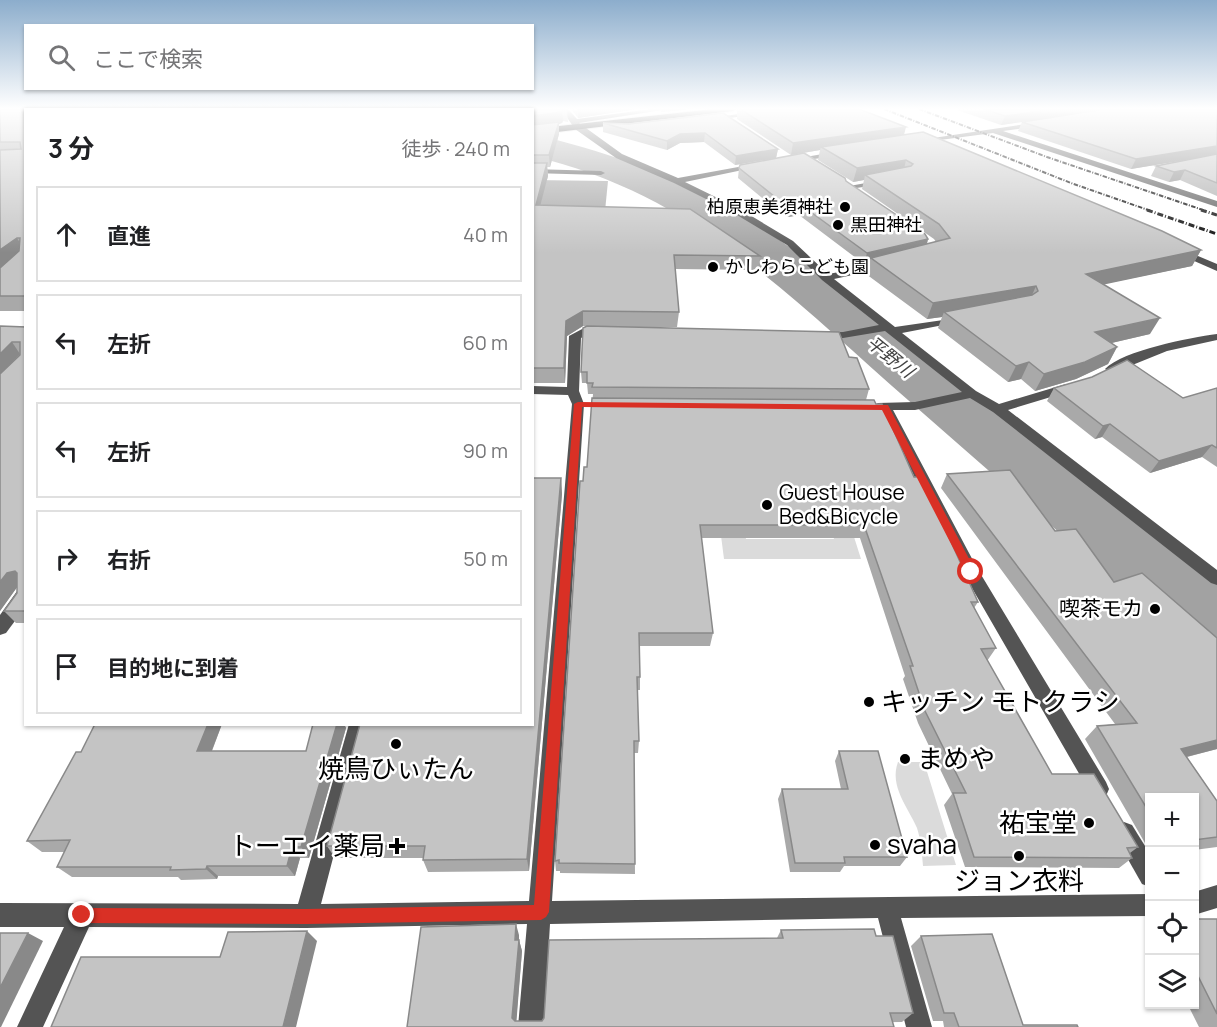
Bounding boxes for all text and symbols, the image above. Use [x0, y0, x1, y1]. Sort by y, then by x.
search box [24, 24, 534, 90]
icon: search [45, 41, 78, 74]
text: ここで検索 [93, 44, 203, 74]
text: 3 分 [48, 130, 94, 166]
text: 徒歩 · 240 m [402, 135, 510, 162]
place label: 柏原恵美須神社 [707, 194, 833, 218]
marker: 柏原恵美須神社 [838, 200, 852, 214]
place label: 黒田神社 [850, 212, 922, 236]
icon: ahead [50, 218, 83, 251]
marker: 黒田神社 [831, 218, 845, 232]
text: 直進 [107, 221, 151, 251]
text: 40 m [463, 221, 508, 248]
place label: かしわらこども園 [725, 254, 869, 278]
marker: かしわらこども園 [706, 260, 720, 274]
icon: left [50, 326, 83, 359]
text: 左折 [107, 329, 151, 359]
text: 60 m [462, 329, 508, 356]
water label: 平野川 [862, 330, 921, 384]
icon: left [50, 434, 83, 467]
text: 左折 [107, 437, 151, 467]
text: 90 m [462, 437, 508, 464]
place label: Guest House Bed&Bicycle [779, 478, 905, 530]
marker: Guest House Bed&Bicycle [760, 498, 774, 512]
icon: right [50, 542, 83, 575]
text: 右折 [107, 545, 151, 575]
text: 50 m [463, 545, 508, 572]
route start [957, 558, 983, 584]
place label: 喫茶モカ [1059, 594, 1143, 622]
marker: 喫茶モカ [1148, 602, 1162, 616]
icon: arrive [50, 650, 83, 683]
text: 目的地に到着 [107, 653, 239, 683]
place label: キッチン モトクラシ [881, 683, 1120, 719]
marker: キッチン モトクラシ [862, 695, 876, 709]
marker: 焼鳥ひぃたん [389, 737, 403, 751]
place label: まめや [917, 740, 995, 776]
place label: 焼鳥ひぃたん [318, 750, 474, 786]
marker: まめや [898, 752, 912, 766]
map controls [1145, 793, 1199, 1009]
button: + [1145, 793, 1199, 847]
place label: 祐宝堂 [999, 804, 1077, 840]
marker: 祐宝堂 [1082, 816, 1096, 830]
place label: svaha [887, 826, 957, 862]
place label: トーエイ薬局 [229, 827, 385, 863]
marker: svaha [868, 838, 882, 852]
marker: トーエイ薬局 [390, 839, 404, 853]
button: − [1145, 847, 1199, 901]
marker: ジョン衣料 [1012, 849, 1026, 863]
place label: ジョン衣料 [954, 862, 1084, 898]
route end [68, 901, 94, 927]
button: locate [1145, 901, 1199, 955]
button: layers [1145, 955, 1199, 1009]

